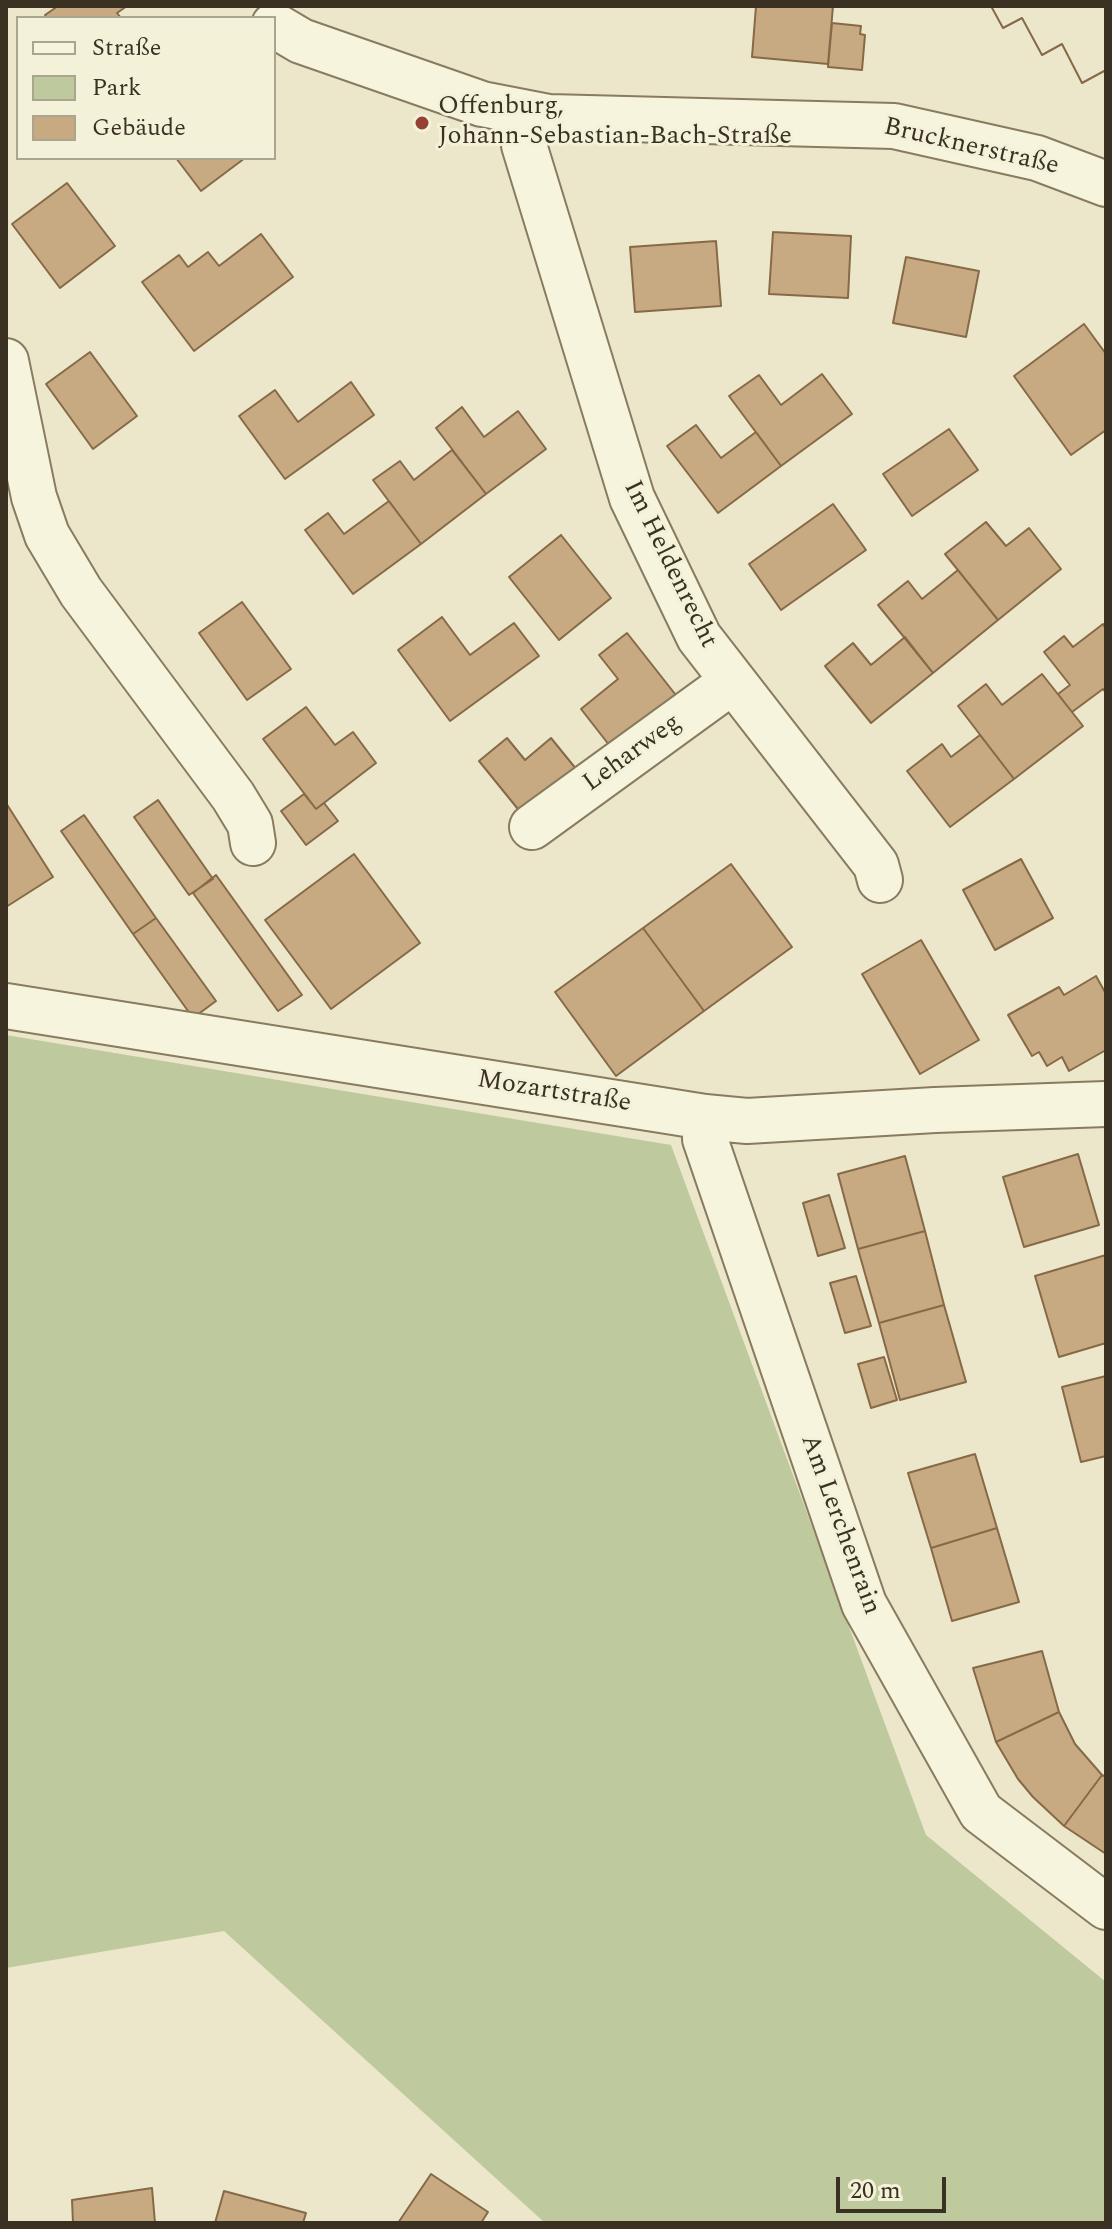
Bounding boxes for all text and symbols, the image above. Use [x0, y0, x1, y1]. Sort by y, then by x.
legend [16, 16, 276, 160]
text: Straße [92, 30, 161, 66]
text: Park [92, 70, 142, 106]
place label: Offenburg, Johann-Sebastian-Bach-Straße [438, 92, 792, 154]
text: Gebäude [92, 110, 186, 146]
street label: Brucknerstraße [880, 113, 1062, 183]
marker: Offenburg, Johann-Sebastian-Bach-Straße [413, 114, 431, 132]
street label: Im Heldenrecht [615, 476, 723, 654]
street label: Leharweg [578, 708, 688, 800]
street label: Mozartstraße [475, 1065, 633, 1121]
street label: Am Lerchenrain [792, 1431, 886, 1619]
scale bar [840, 2161, 950, 2211]
text: 20 m [850, 2173, 901, 2209]

